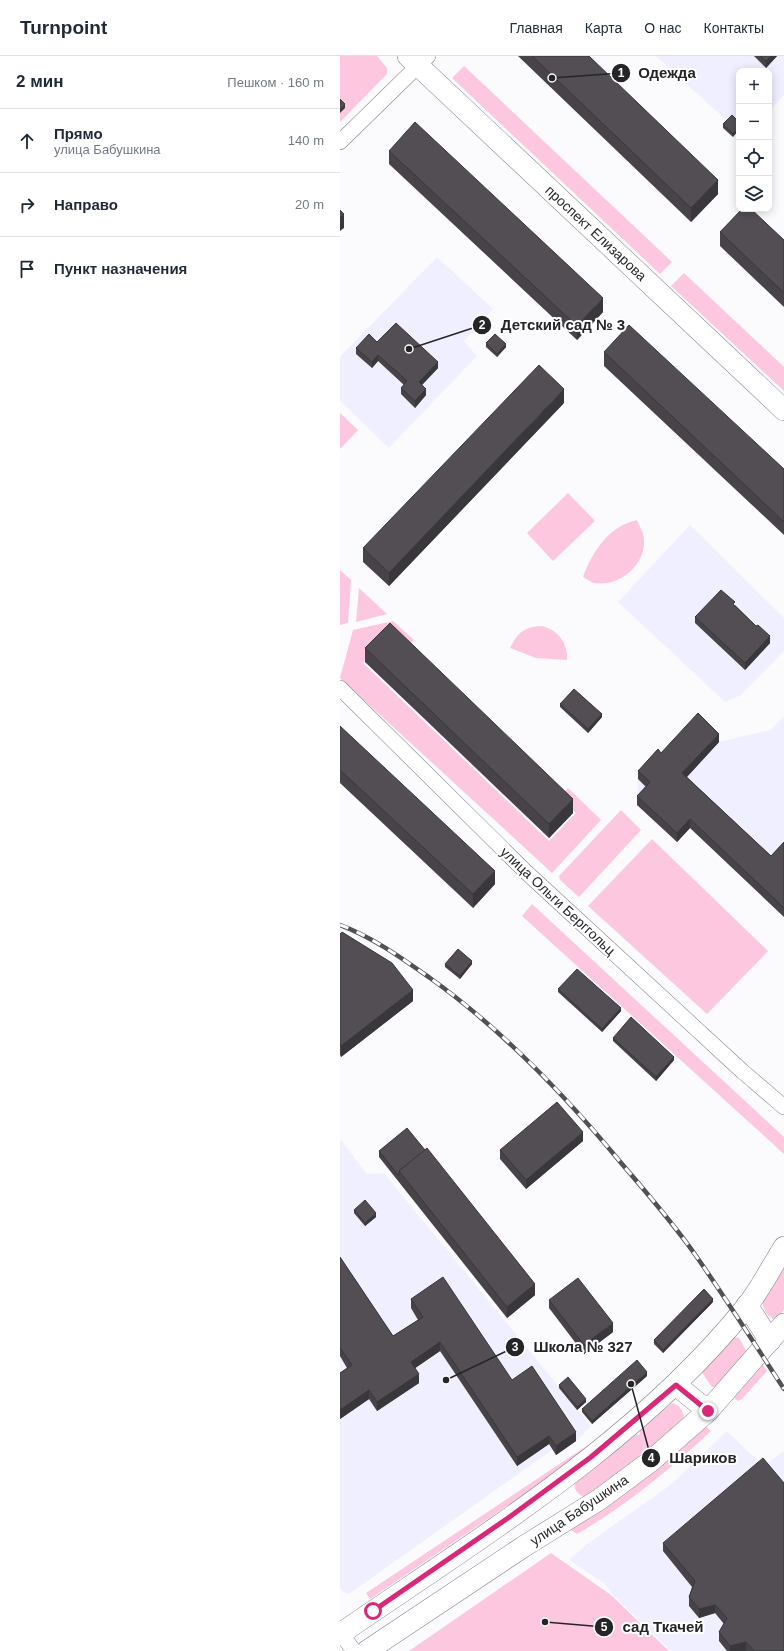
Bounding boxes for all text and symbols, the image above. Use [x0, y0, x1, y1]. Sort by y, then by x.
text: Turnpoint [20, 17, 107, 38]
text: Главная [509, 20, 563, 36]
text: Карта [585, 20, 622, 36]
text: О нас [644, 20, 682, 36]
text: Контакты [704, 20, 764, 36]
callout: Одежда [611, 60, 704, 87]
text: Одежда [638, 64, 696, 81]
text: 1 [618, 66, 625, 80]
map controls [736, 68, 772, 212]
button: + [736, 68, 772, 104]
text: 2 мин [16, 72, 63, 91]
text: Пешком · 160 m [227, 75, 324, 90]
button: − [736, 104, 772, 140]
text: Прямо [54, 125, 103, 142]
icon: ahead [16, 130, 38, 152]
text: 140 m [288, 133, 324, 148]
button: locate [736, 140, 772, 176]
text: улица Бабушкина [54, 142, 161, 157]
button: layers [736, 176, 772, 212]
street label: проспект Елизарова [542, 182, 650, 284]
icon: right [16, 194, 38, 216]
text: Направо [54, 196, 118, 213]
text: 20 m [295, 197, 324, 212]
icon: arrive [16, 258, 38, 280]
text: Пункт назначения [54, 260, 187, 277]
callout: Детский сад № 3 [472, 312, 633, 339]
text: Детский сад № 3 [501, 316, 625, 333]
text: 2 [479, 318, 486, 332]
street label: улица Ольги Берггольц [497, 844, 619, 958]
callout: Школа № 327 [505, 1333, 641, 1360]
text: Школа № 327 [533, 1338, 633, 1355]
text: 3 [512, 1340, 519, 1354]
route end [699, 1402, 717, 1420]
callout: Шариков [641, 1445, 744, 1472]
text: Шариков [669, 1449, 737, 1466]
text: 4 [648, 1451, 655, 1465]
street label: улица Бабушкина [527, 1471, 631, 1549]
route start [364, 1602, 382, 1620]
callout: сад Ткачей [594, 1613, 711, 1640]
text: сад Ткачей [623, 1618, 703, 1635]
text: 5 [601, 1620, 608, 1634]

